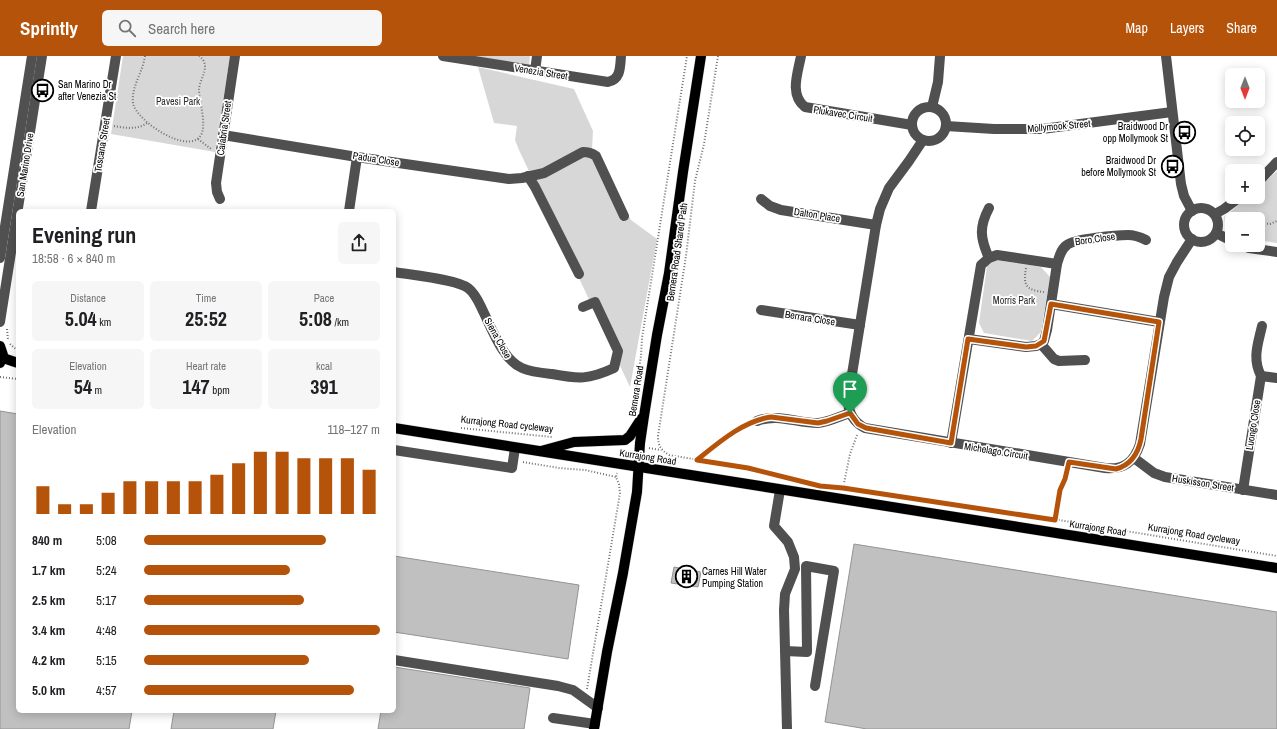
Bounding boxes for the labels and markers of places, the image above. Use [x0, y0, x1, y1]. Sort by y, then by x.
bus stop icon: San Marino Dr after Venezia St [29, 77, 55, 103]
place label: San Marino Dr after Venezia St [58, 78, 117, 103]
bus stop icon: Braidwood Dr opp Mollymook St [1171, 119, 1197, 145]
place label: Braidwood Dr opp Mollymook St [1103, 120, 1169, 145]
bus stop icon: Braidwood Dr before Mollymook St [1159, 153, 1185, 179]
place label: Braidwood Dr before Mollymook St [1081, 154, 1157, 179]
pin [833, 372, 867, 413]
building icon: Carnes Hill Water Pumping Station [673, 564, 699, 590]
place label: Carnes Hill Water Pumping Station [702, 565, 767, 590]

